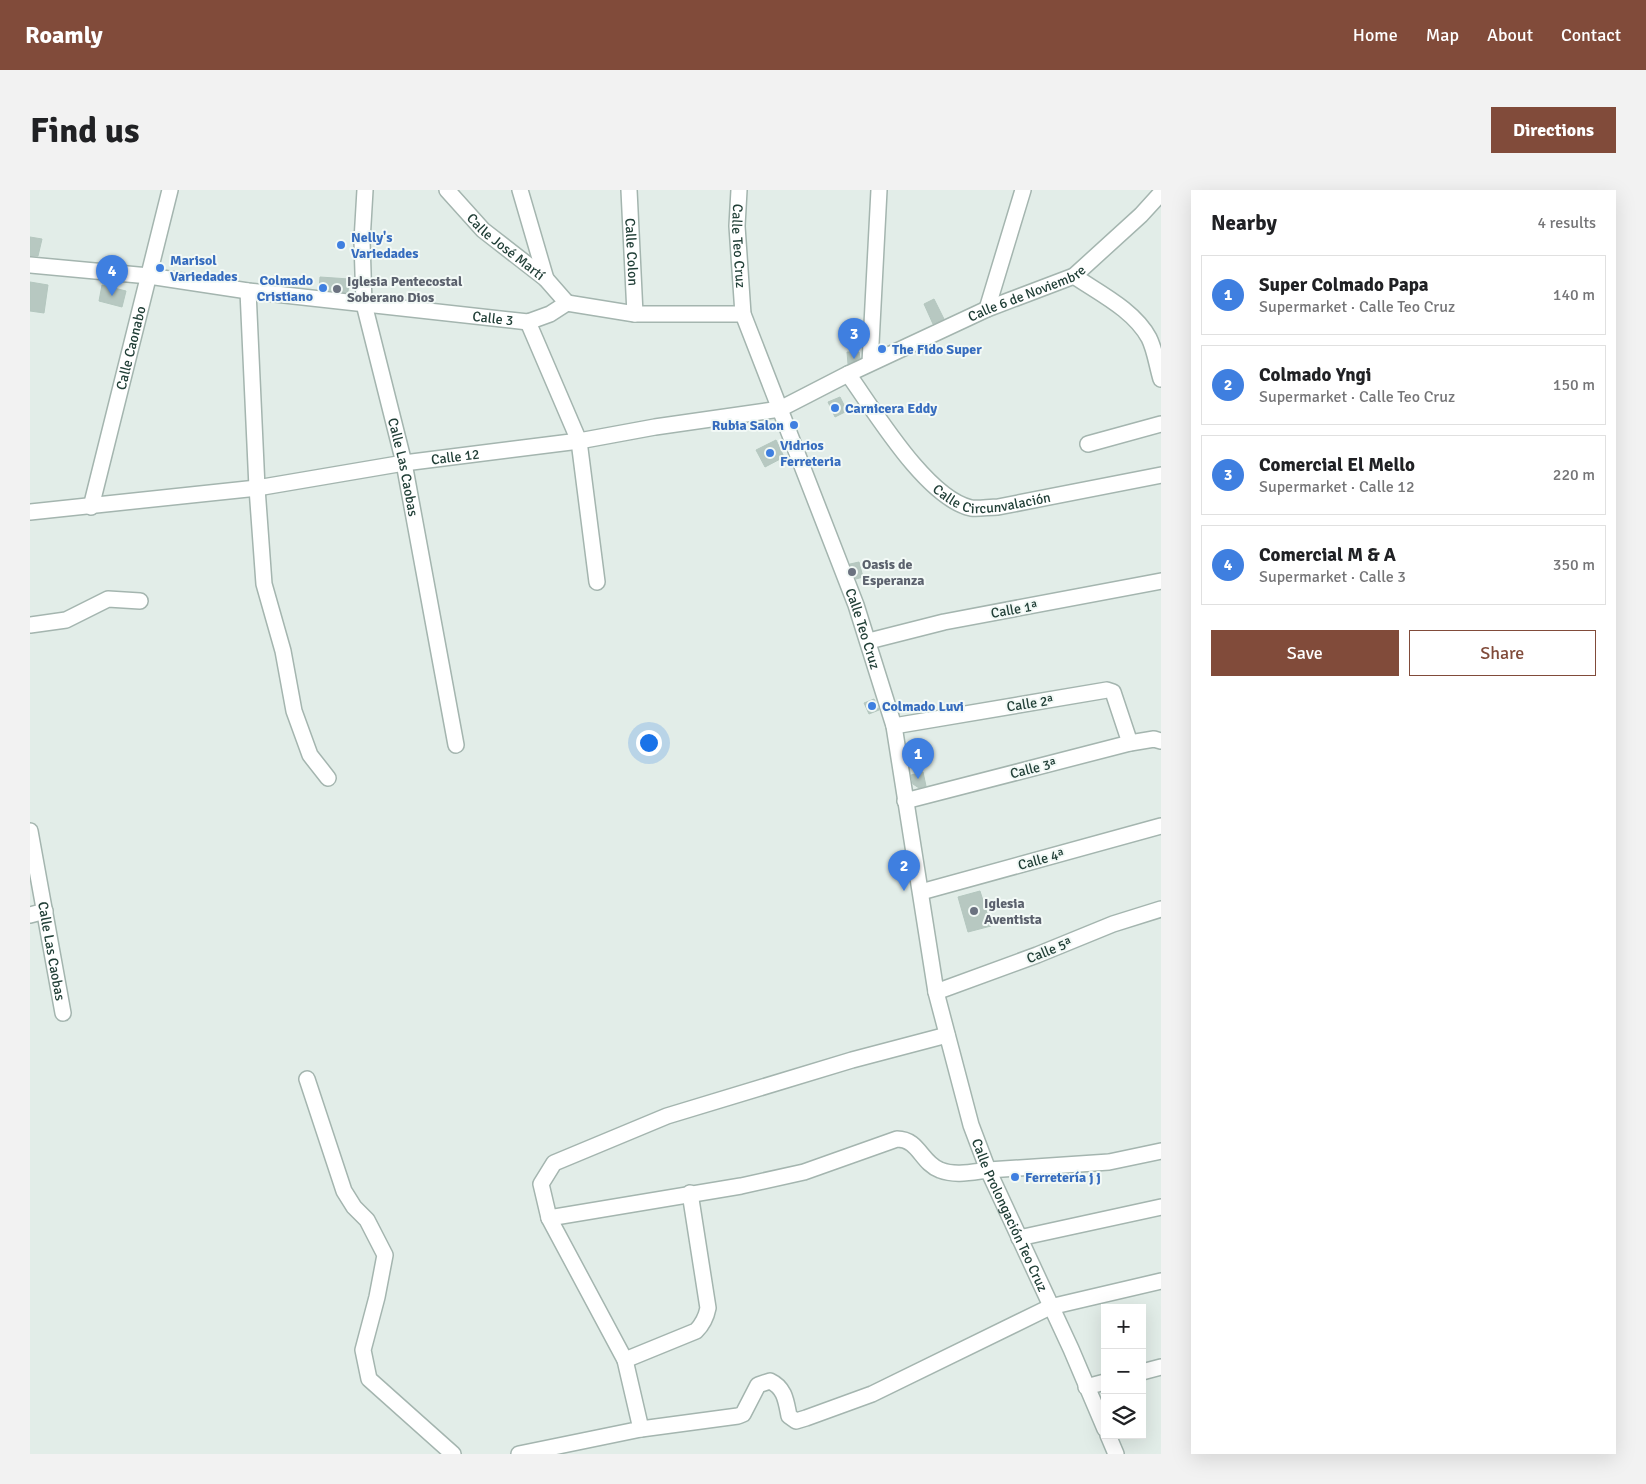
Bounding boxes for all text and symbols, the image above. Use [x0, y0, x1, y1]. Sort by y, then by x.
text: Roamly [25, 20, 103, 50]
text: Home [1353, 24, 1398, 46]
text: Map [1426, 24, 1459, 46]
text: About [1487, 24, 1533, 46]
text: Contact [1561, 24, 1621, 46]
button: Directions [1491, 107, 1616, 153]
text: Find us [30, 109, 140, 152]
street label: Calle Teo Cruz [728, 203, 749, 289]
street label: Calle José Martí [463, 210, 548, 284]
text: Nearby [1211, 210, 1277, 236]
text: 4 results [1537, 213, 1596, 233]
street label: Calle Colon [621, 218, 642, 286]
place label: Nelly's Variedades [351, 229, 419, 262]
marker: Nelly's Variedades [335, 239, 347, 251]
place label: Marisol Variedades [170, 252, 238, 285]
pin: 4 [96, 255, 128, 296]
marker: Marisol Variedades [154, 262, 166, 274]
street label: Calle 6 de Noviembre [965, 262, 1089, 326]
place label: Colmado Cristiano [257, 272, 313, 305]
place label: Iglesia Pentecostal Soberano Dios [347, 273, 463, 306]
text: Super Colmado Papa [1259, 273, 1429, 297]
marker: Colmado Cristiano [317, 282, 329, 294]
marker: Iglesia Pentecostal Soberano Dios [331, 283, 343, 295]
text: 1 [1224, 285, 1232, 305]
text: 140 m [1553, 285, 1595, 305]
text: Supermarket · Calle Teo Cruz [1259, 297, 1455, 317]
street label: Calle Caonabo [113, 304, 150, 392]
street label: Calle 3 [471, 308, 514, 329]
pin: 3 [838, 318, 870, 359]
place label: The Fido Super [892, 341, 982, 358]
marker: The Fido Super [876, 343, 888, 355]
text: Colmado Yngi [1259, 363, 1371, 387]
text: 2 [1224, 375, 1232, 395]
text: 150 m [1553, 375, 1595, 395]
text: Supermarket · Calle Teo Cruz [1259, 387, 1455, 407]
place label: Carnicera Eddy [845, 400, 937, 417]
marker: Carnicera Eddy [829, 402, 841, 414]
street label: Calle Las Caobas [384, 416, 422, 518]
place label: Rubia Salon [712, 417, 784, 434]
marker: Rubia Salon [788, 419, 800, 431]
place label: Vidrios Ferreteria [780, 437, 841, 470]
street label: Calle 12 [430, 446, 480, 469]
marker: Vidrios Ferreteria [764, 447, 776, 459]
text: Comercial El Mello [1259, 453, 1415, 477]
text: 3 [1224, 465, 1232, 485]
text: 220 m [1553, 465, 1595, 485]
text: Supermarket · Calle 12 [1259, 477, 1415, 497]
street label: Calle Circunvalación [929, 481, 1052, 517]
text: Comercial M & A [1259, 543, 1396, 567]
text: 4 [1224, 555, 1232, 575]
text: 350 m [1553, 555, 1595, 575]
place label: Oasis de Esperanza [862, 556, 924, 589]
marker: Oasis de Esperanza [846, 566, 858, 578]
text: Supermarket · Calle 3 [1259, 567, 1406, 587]
street label: Calle Teo Cruz [841, 586, 884, 671]
street label: Calle 1ª [989, 597, 1039, 622]
button: Save [1211, 630, 1399, 676]
button: Share [1409, 630, 1596, 676]
street label: Calle 2ª [1006, 691, 1055, 716]
place label: Colmado Luvi [882, 698, 964, 715]
marker: Colmado Luvi [866, 700, 878, 712]
your location [636, 730, 662, 756]
pin: 1 [902, 738, 934, 779]
street label: Calle 3ª [1008, 755, 1058, 782]
street label: Calle 4ª [1016, 845, 1066, 874]
pin: 2 [888, 850, 920, 891]
place label: Iglesia Aventista [984, 895, 1042, 928]
street label: Calle Las Caobas [34, 900, 69, 1002]
marker: Iglesia Aventista [968, 905, 980, 917]
street label: Calle 5ª [1024, 934, 1074, 967]
street label: Calle Prolongación Teo Cruz [968, 1136, 1051, 1294]
place label: Ferretería j j [1025, 1169, 1101, 1186]
marker: Ferretería j j [1009, 1171, 1021, 1183]
map controls [1101, 1304, 1146, 1439]
button: + [1101, 1304, 1146, 1349]
button: − [1101, 1349, 1146, 1394]
button: layers [1101, 1394, 1146, 1439]

